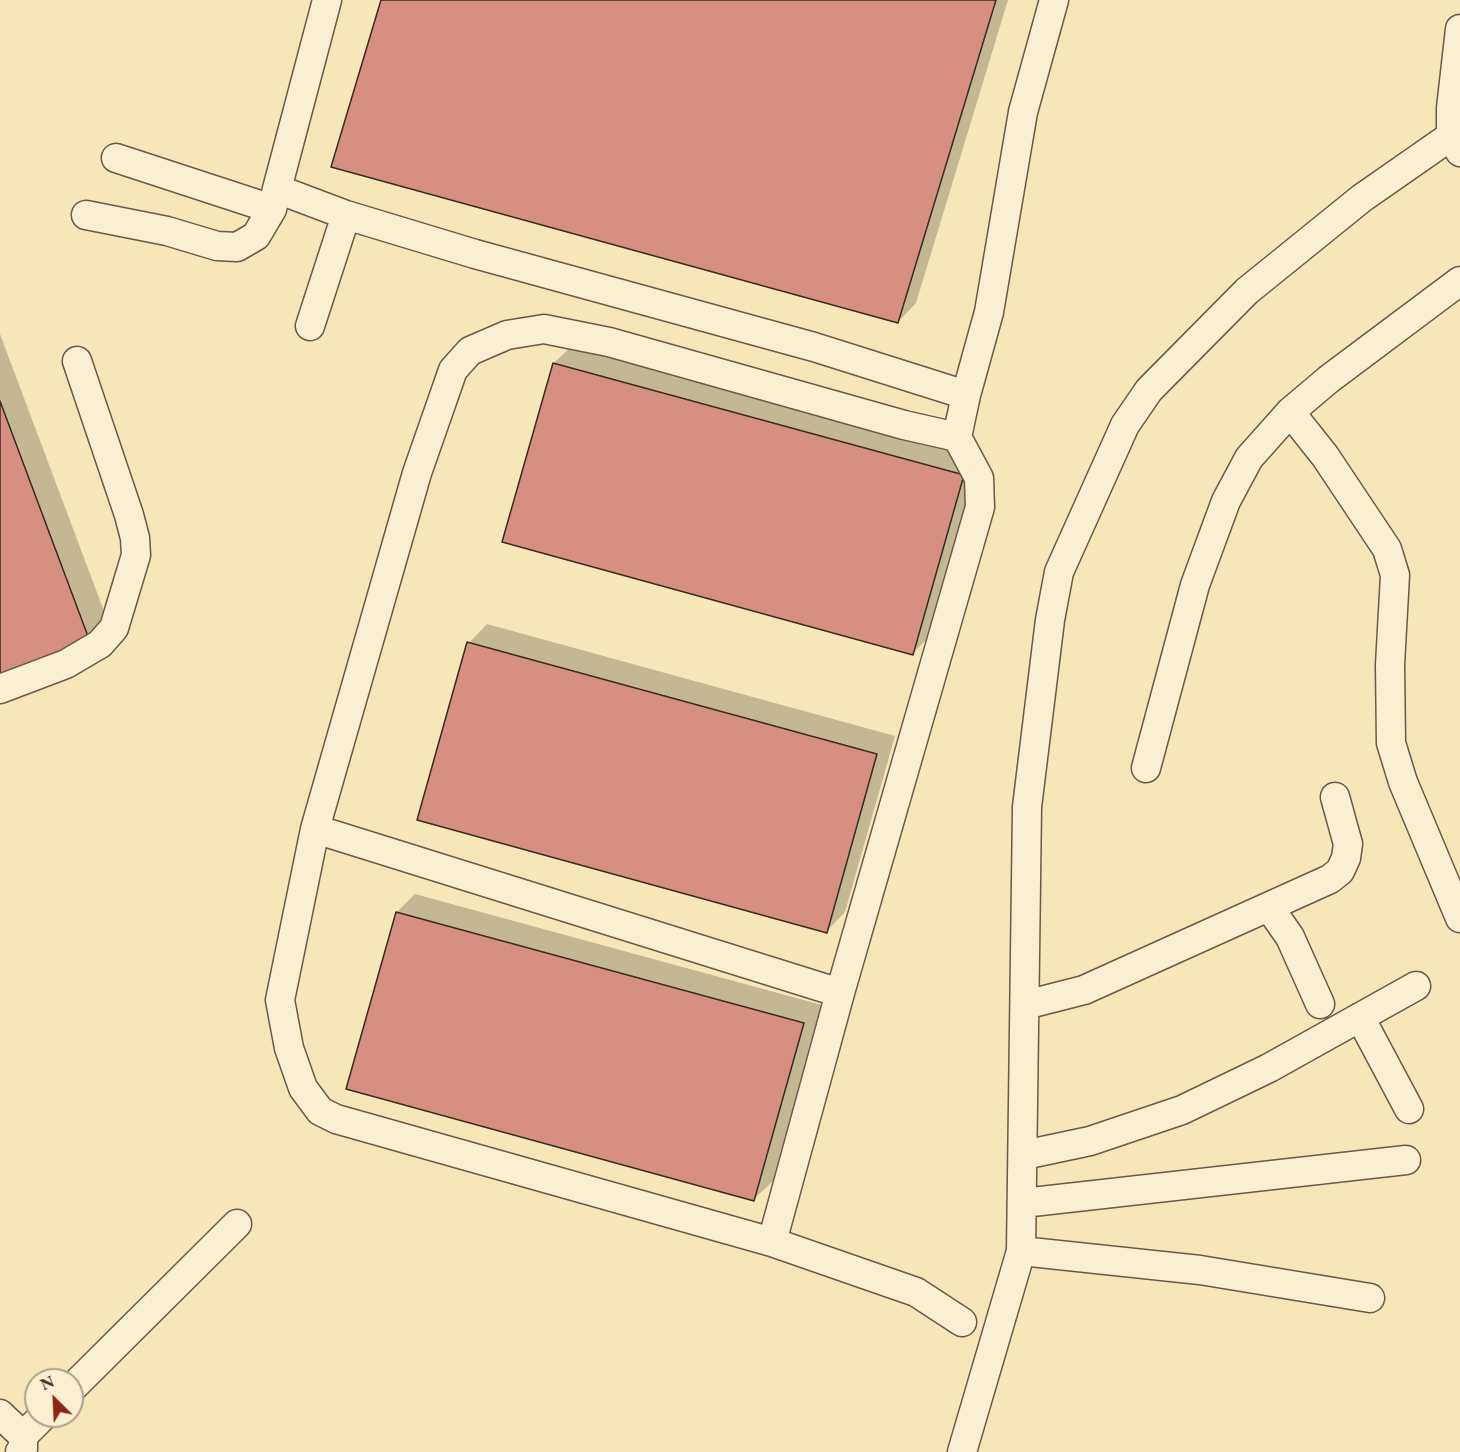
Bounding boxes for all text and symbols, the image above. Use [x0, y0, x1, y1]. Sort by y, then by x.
north arrow [24, 1368, 84, 1428]
text: N [37, 1371, 57, 1395]

